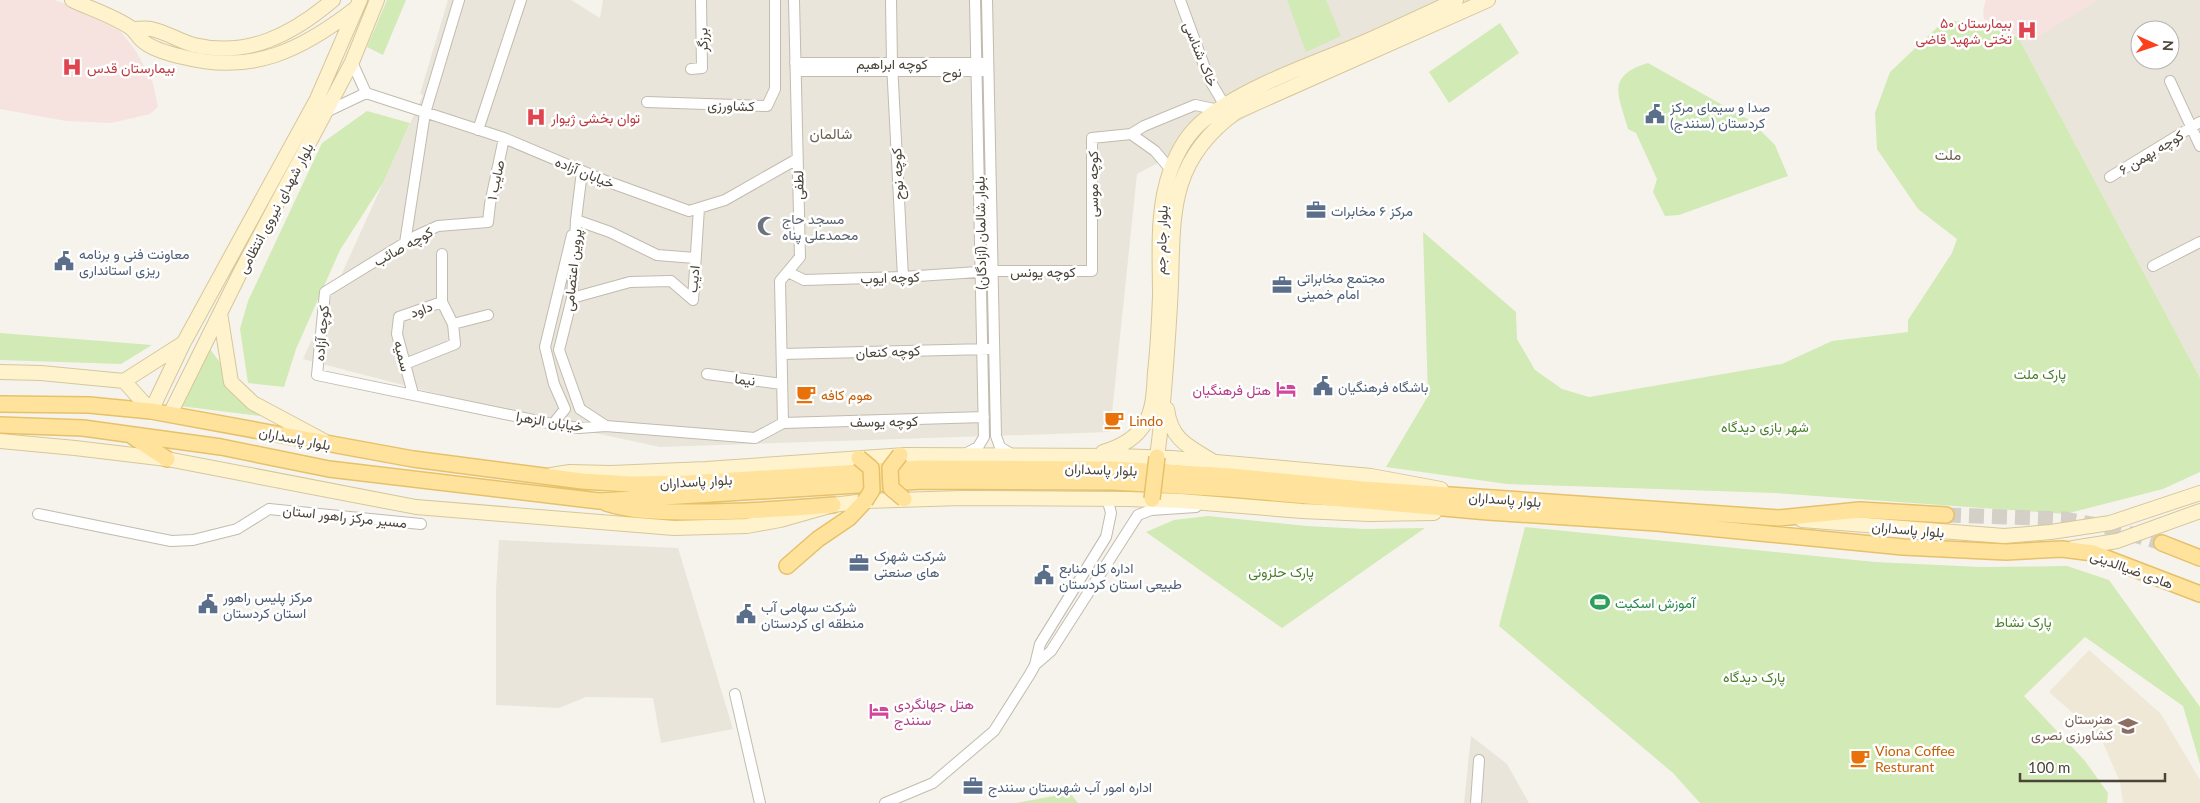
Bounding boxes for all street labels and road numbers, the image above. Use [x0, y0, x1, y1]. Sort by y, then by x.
street label: خاک شناسی [1179, 19, 1222, 89]
street label: برزگر [693, 28, 712, 53]
street label: کوچه ابراهیم [856, 55, 928, 74]
street label: نوح [942, 63, 962, 83]
street label: کشاورزی [707, 96, 755, 115]
street label: کوچه بهمن ۶ [2116, 126, 2187, 180]
street label: بلوار شهدای نیروی انتظامی [233, 140, 317, 277]
street label: کوچه نوح [887, 147, 910, 201]
street label: کوچه موسی [1084, 151, 1103, 217]
street label: خیابان آزاده [552, 152, 617, 193]
street label: صایب ۱ [482, 158, 509, 202]
street label: لطفی [789, 170, 808, 200]
street label: بلوار شالمان (آزادگان) [971, 176, 990, 290]
street label: بلوار جام جم [1151, 205, 1172, 275]
street label: کوچه صائب [370, 223, 437, 271]
street label: پروین اعتصامی [559, 228, 587, 312]
street label: کوچه یونس [1010, 263, 1076, 282]
street label: ادیب [683, 265, 704, 294]
street label: کوچه ایوب [860, 267, 920, 289]
street label: داود [407, 297, 435, 322]
street label: کوچه آزاده [310, 304, 334, 362]
street label: سمیه [391, 339, 415, 373]
street label: کوچه کنعان [855, 341, 921, 363]
street label: نیما [734, 369, 756, 389]
street label: خیابان الزهرا [515, 407, 585, 436]
street label: کوچه یوسف [850, 412, 918, 432]
street label: بلوار پاسداران [257, 423, 332, 455]
street label: بلوار پاسداران [1064, 459, 1138, 481]
street label: بلوار پاسداران [659, 471, 733, 493]
street label: بلوار پاسداران [1468, 488, 1542, 512]
street label: مسیر مرکز راهور استان [282, 501, 408, 532]
street label: بلوار پاسداران [1871, 517, 1945, 543]
street label: هادی ضیاالدینی [2088, 546, 2176, 593]

